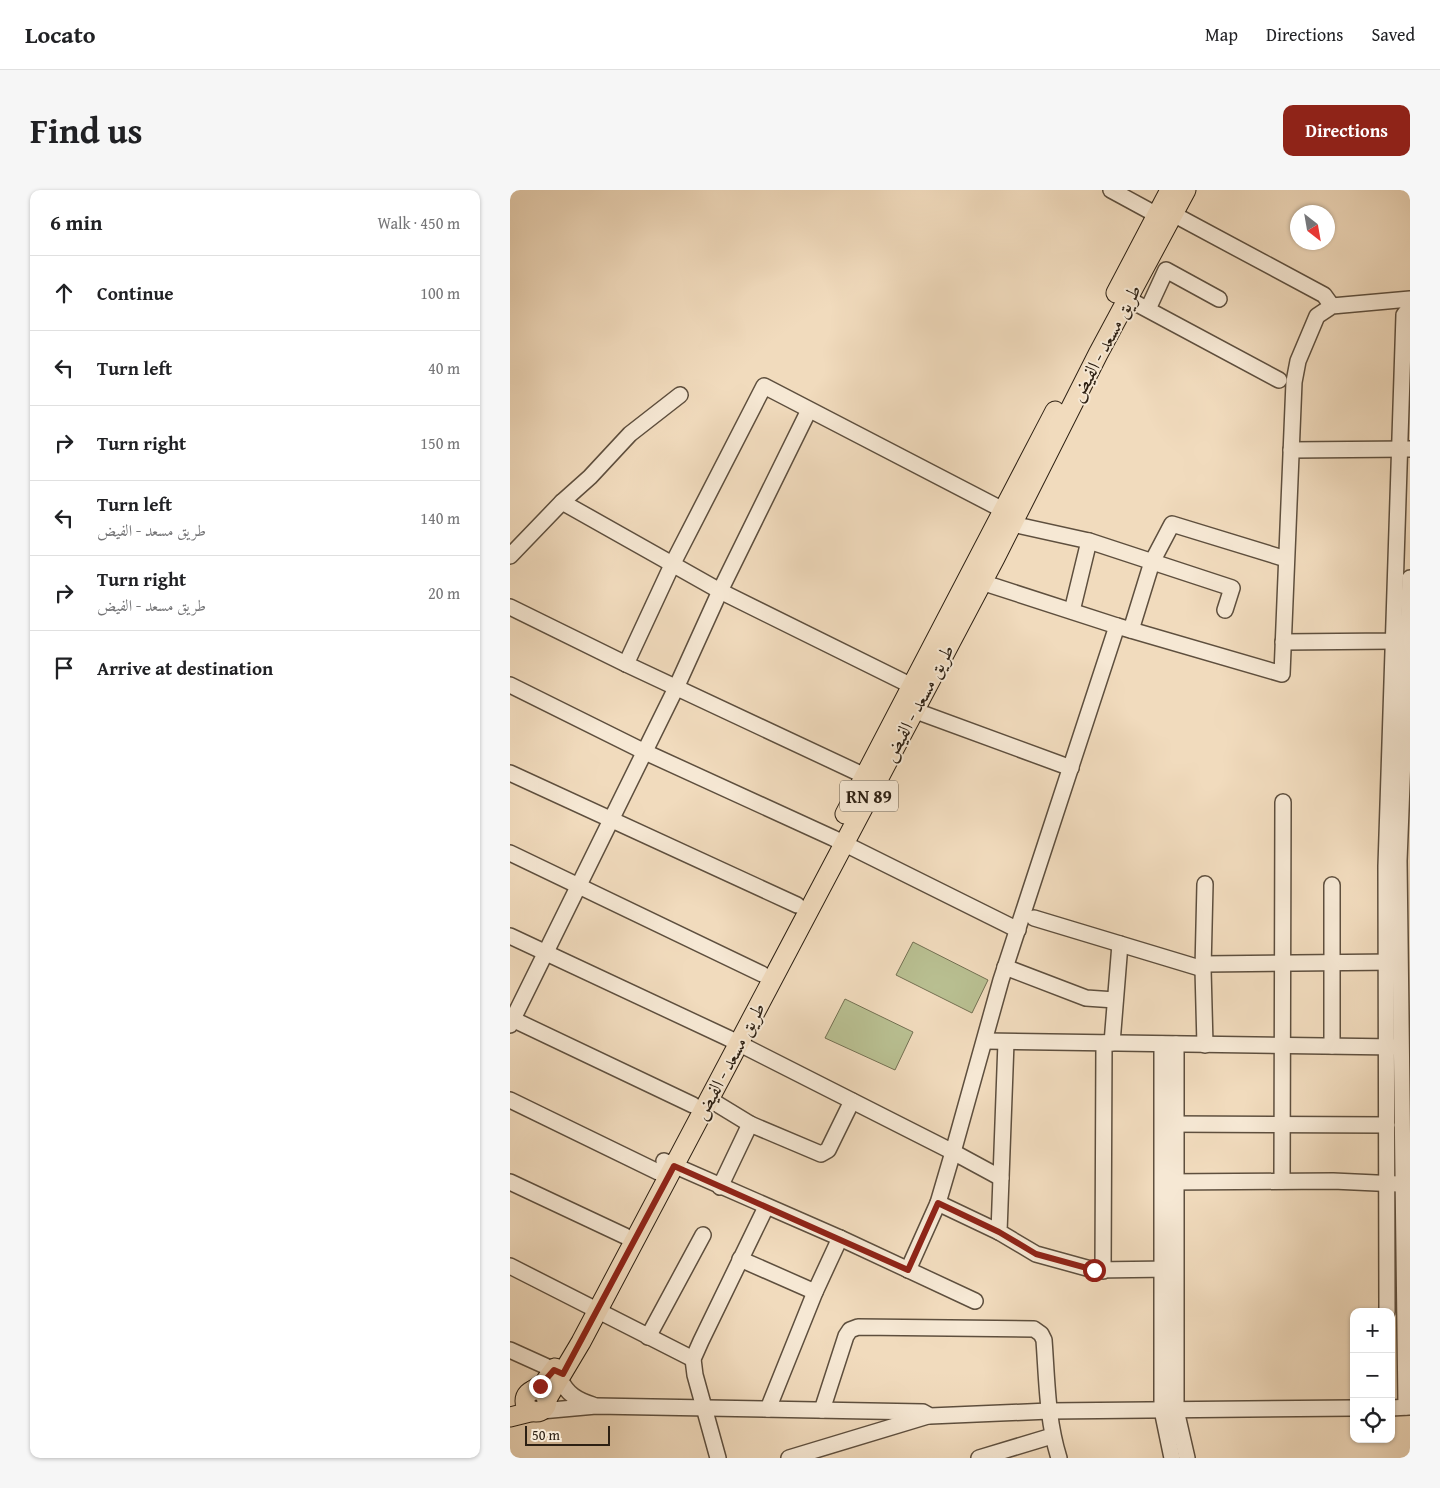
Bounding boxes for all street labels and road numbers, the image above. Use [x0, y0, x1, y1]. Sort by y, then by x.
street label: طريق مسعد - الفيض [1062, 279, 1148, 407]
street label: طريق مسعد - الفيض [875, 639, 961, 767]
road number: RN 89 [840, 780, 898, 812]
street label: طريق مسعد - الفيض [686, 997, 772, 1125]

